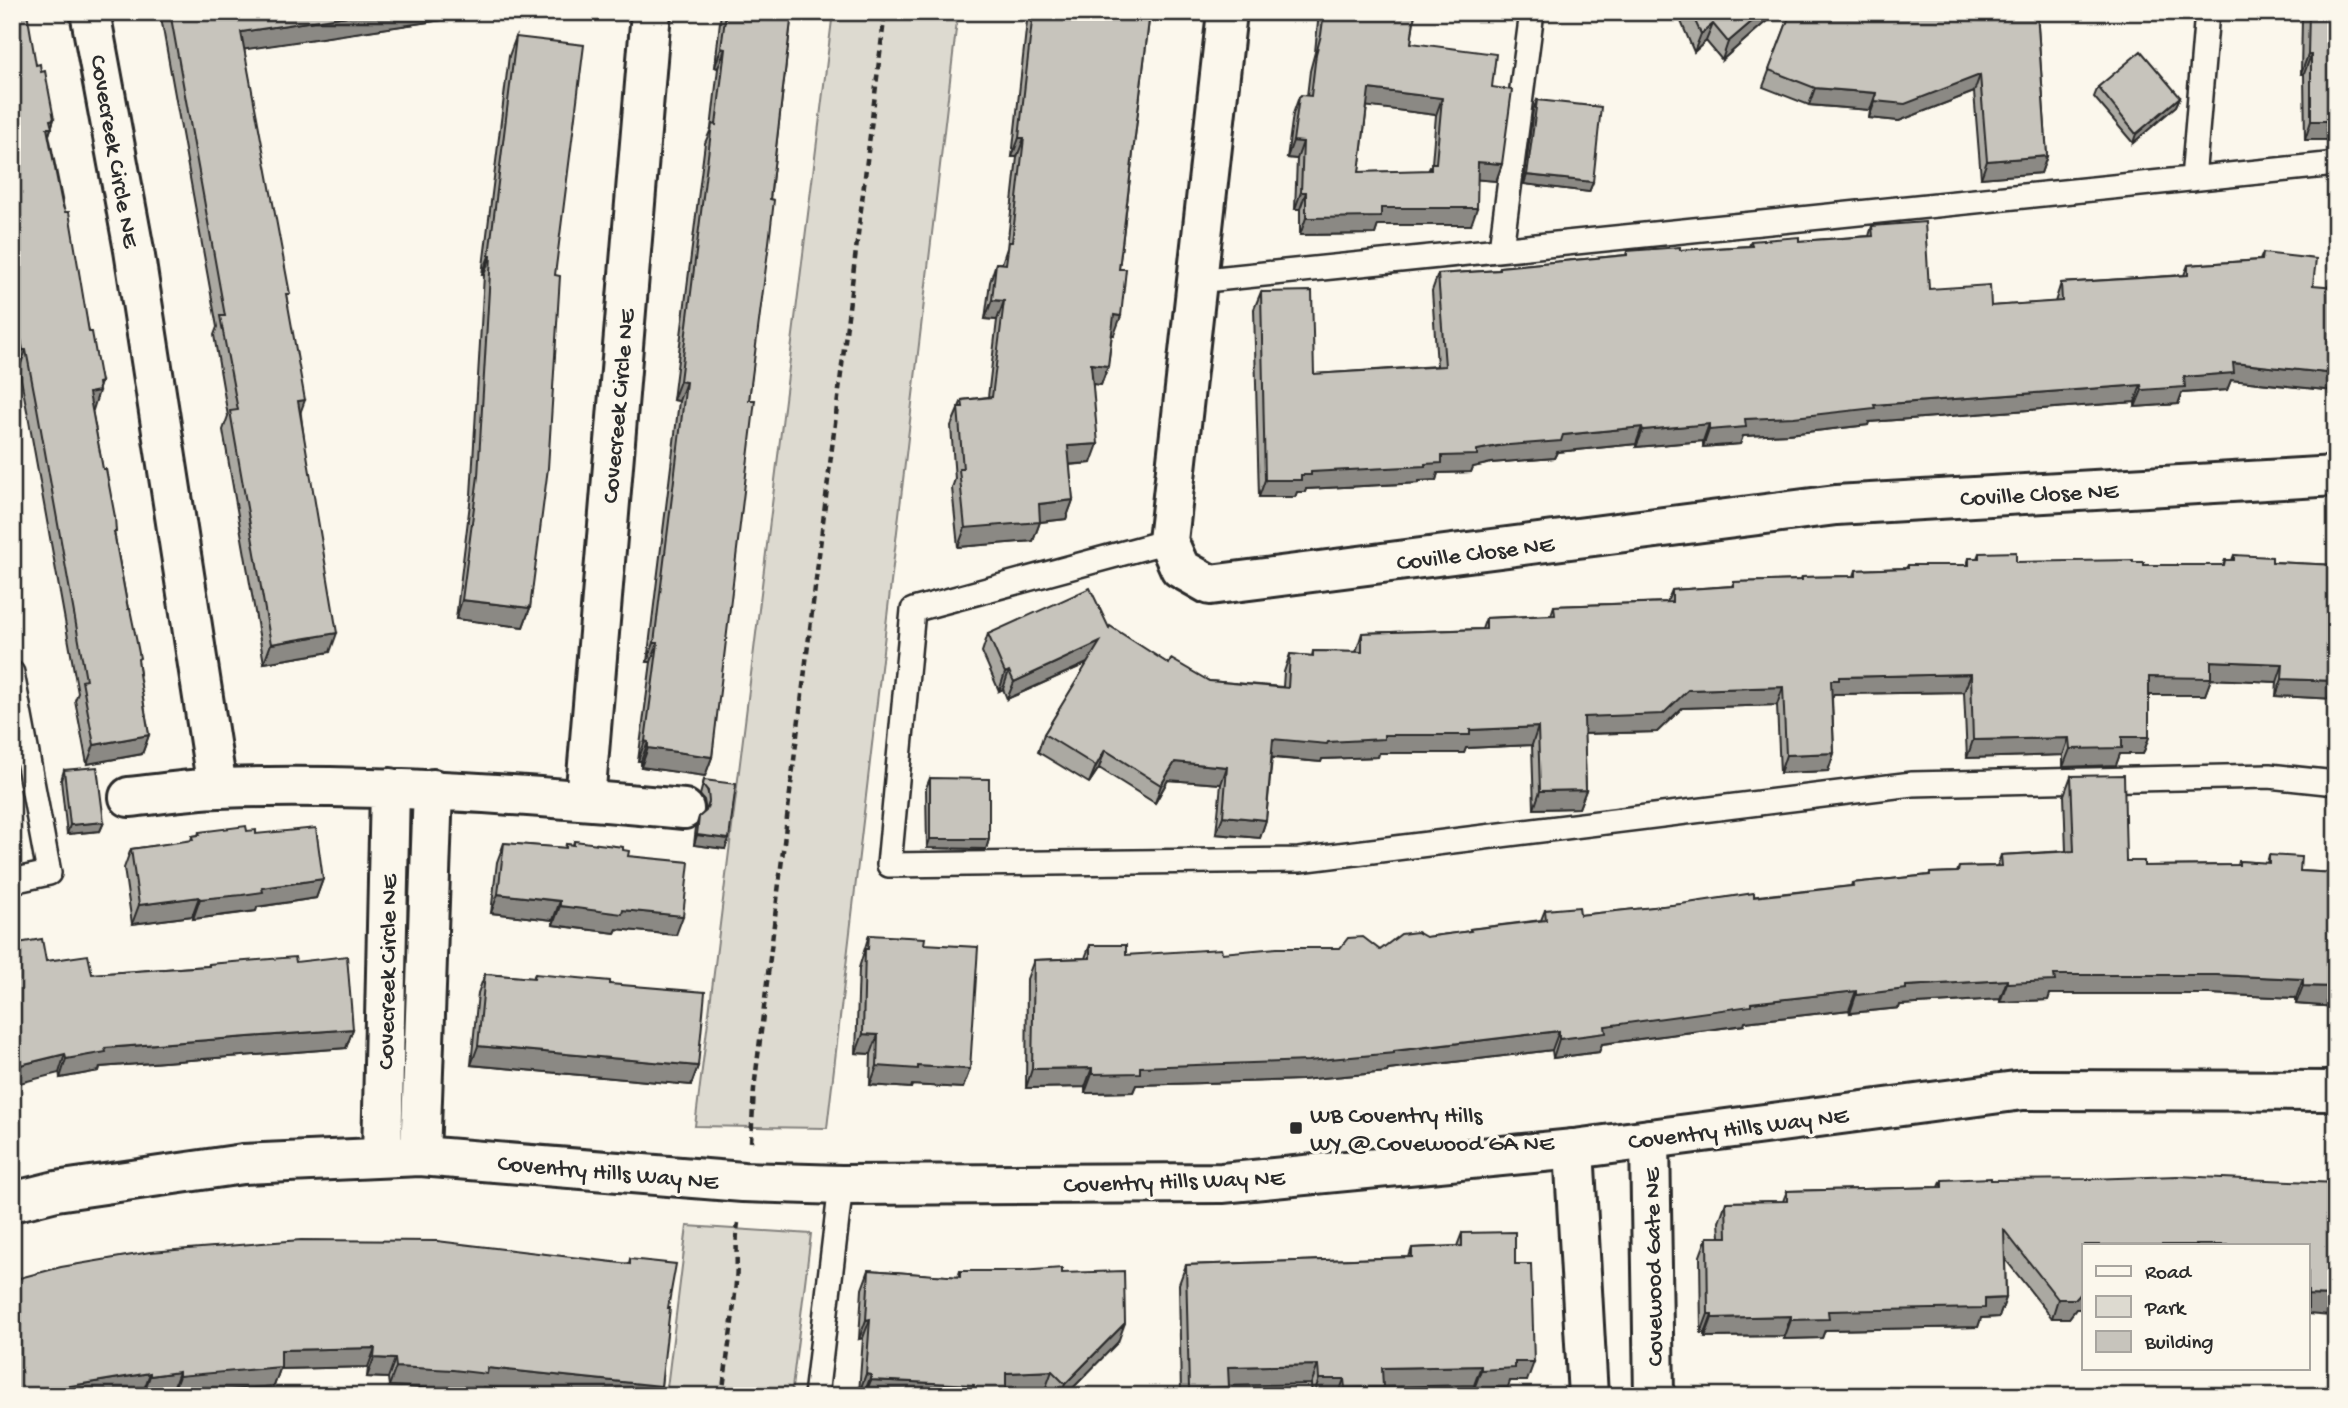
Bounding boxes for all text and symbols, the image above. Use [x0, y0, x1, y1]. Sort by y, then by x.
street label: Covecreek Circle NE [81, 53, 144, 251]
street label: Covecreek Circle NE [598, 307, 644, 505]
street label: Coville Close NE [1959, 478, 2120, 515]
street label: Coville Close NE [1395, 531, 1557, 580]
street label: Covecreek Circle NE [373, 873, 406, 1070]
street label: Coventry Hills Way NE [1627, 1102, 1851, 1158]
place label: WB Coventry Hills WY @ Covewood GA NE [1310, 1103, 1555, 1160]
marker: WB Coventry Hills WY @ Covewood GA NE [1288, 1120, 1304, 1136]
street label: Coventry Hills Way NE [496, 1150, 720, 1199]
street label: Coventry Hills Way NE [1063, 1165, 1286, 1202]
street label: Covewood Gate NE [1639, 1166, 1672, 1367]
legend [2082, 1244, 2310, 1370]
text: Road [2145, 1262, 2193, 1287]
text: Park [2144, 1298, 2188, 1323]
text: Building [2144, 1332, 2214, 1357]

